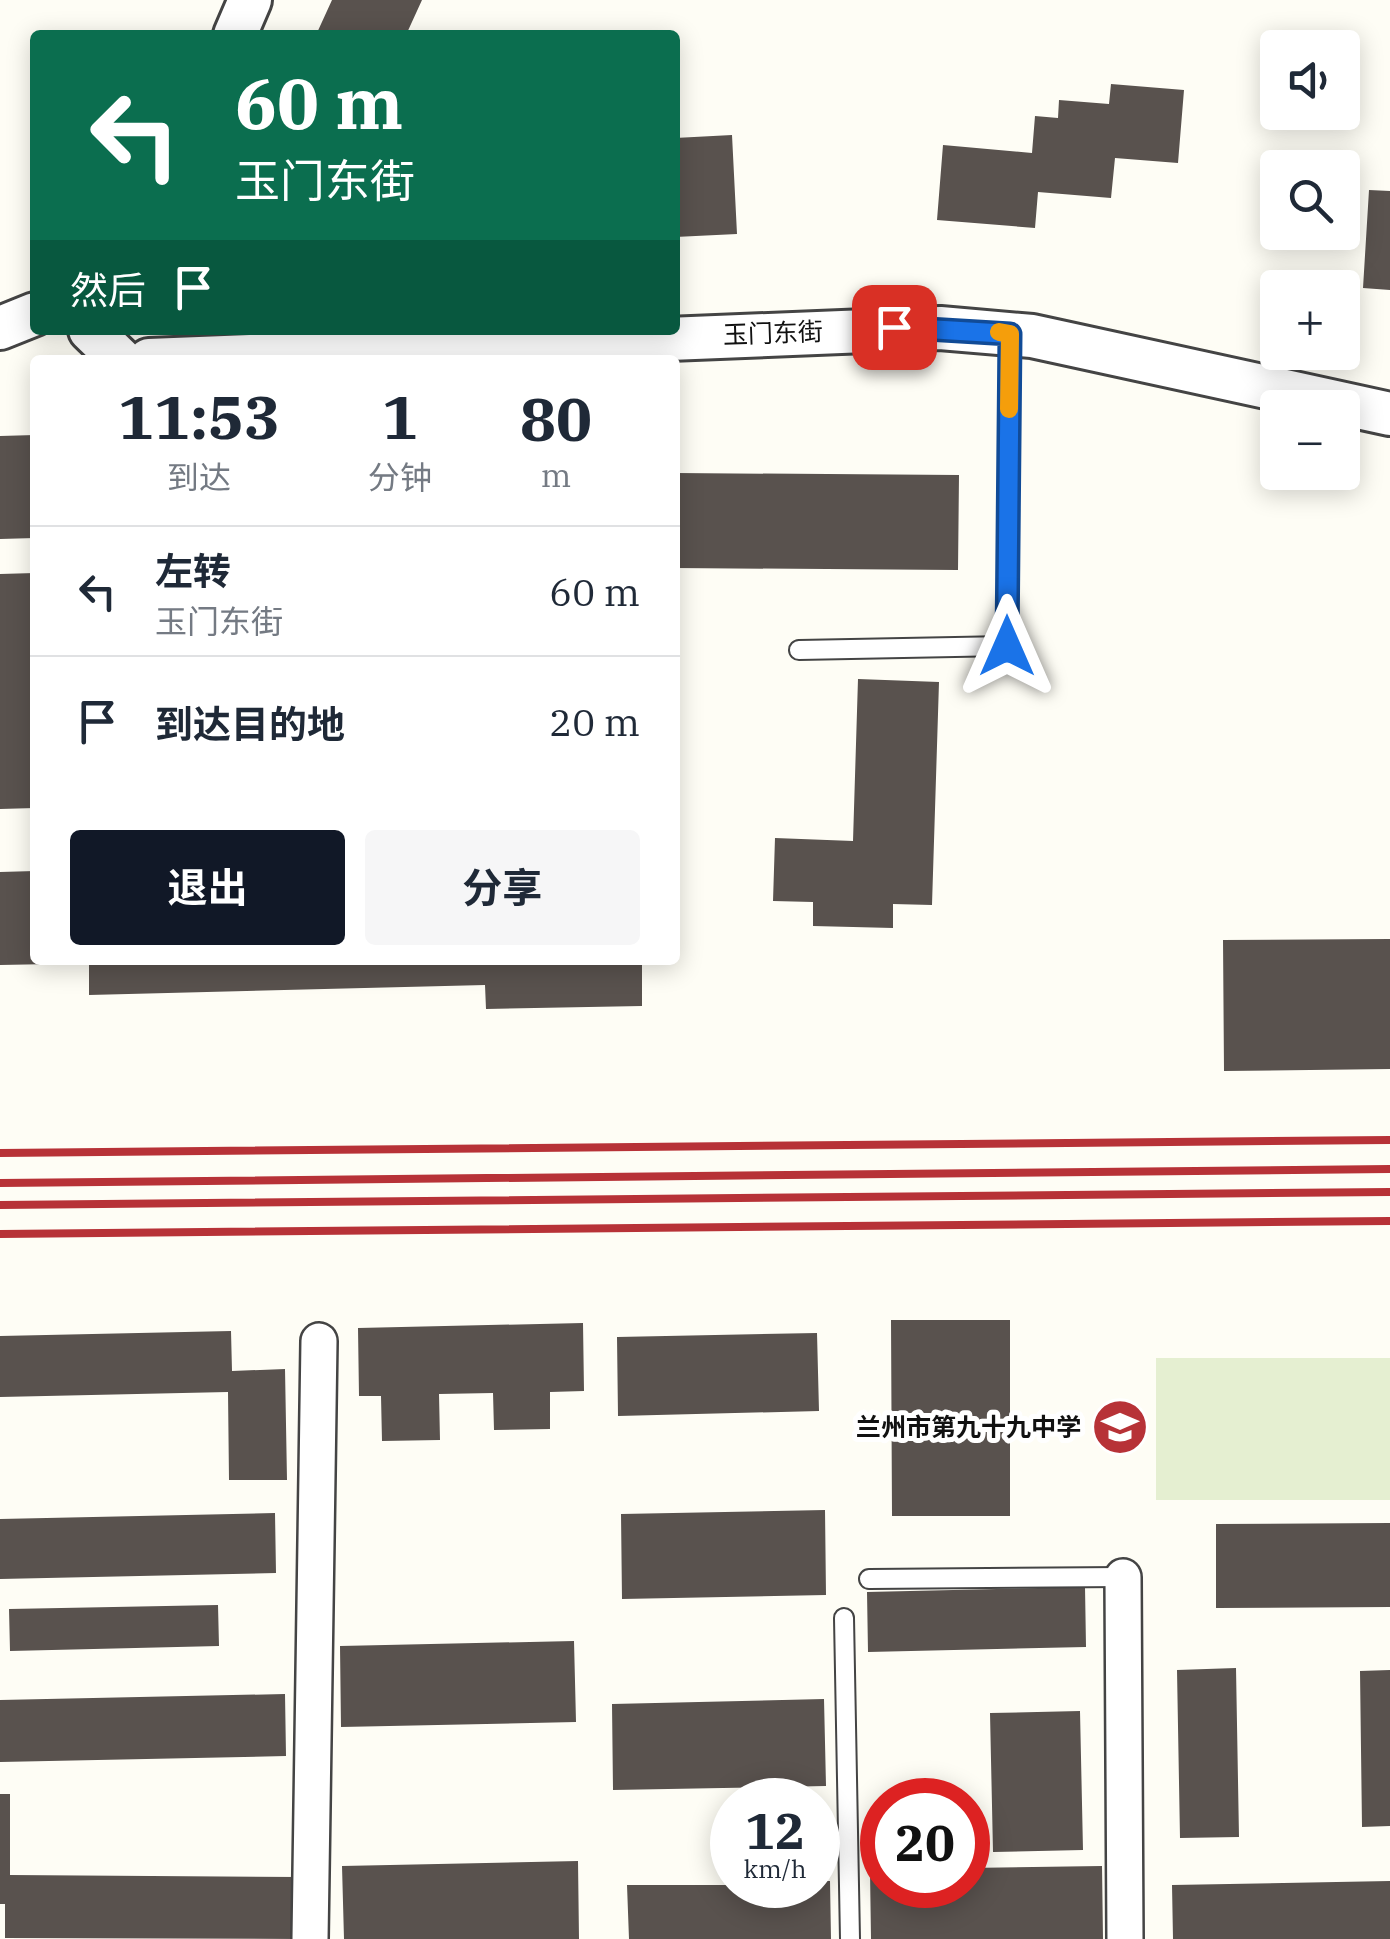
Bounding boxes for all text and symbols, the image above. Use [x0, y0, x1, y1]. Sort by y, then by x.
map controls [1260, 30, 1360, 490]
button: sound [1260, 30, 1360, 130]
text: 60 m [235, 57, 403, 148]
icon: left [70, 70, 200, 200]
button: search [1260, 150, 1360, 250]
text: 玉门东街 [235, 151, 415, 209]
icon: arrive [166, 260, 221, 315]
text: 然后 [70, 265, 146, 314]
button: + [1260, 270, 1360, 370]
pin [852, 285, 937, 370]
icon: arrive [867, 300, 922, 355]
street label: 玉门东街 [722, 314, 824, 351]
text: 11:53 [118, 377, 280, 456]
text: 1 [382, 377, 418, 456]
text: 80 [520, 379, 592, 458]
button: − [1260, 390, 1360, 490]
text: m [541, 454, 571, 496]
text: 到达 [167, 456, 231, 498]
text: 分钟 [368, 456, 432, 498]
text: 左转 [155, 546, 231, 595]
icon: left [70, 564, 125, 619]
text: 60 m [549, 567, 640, 616]
position arrow [955, 594, 1059, 698]
text: 玉门东街 [155, 600, 283, 642]
icon: arrive [70, 694, 125, 749]
text: 20 m [549, 697, 640, 746]
text: 到达目的地 [155, 699, 345, 748]
button: 退出 [70, 830, 345, 945]
button: 分享 [365, 830, 640, 945]
school or university icon: 兰州市第九十九中学 [1090, 1397, 1150, 1457]
place label: 兰州市第九十九中学 [856, 1410, 1081, 1443]
speed limit sign: 20 [860, 1778, 990, 1908]
text: 12 [745, 1798, 805, 1863]
text: km/h [743, 1852, 807, 1885]

